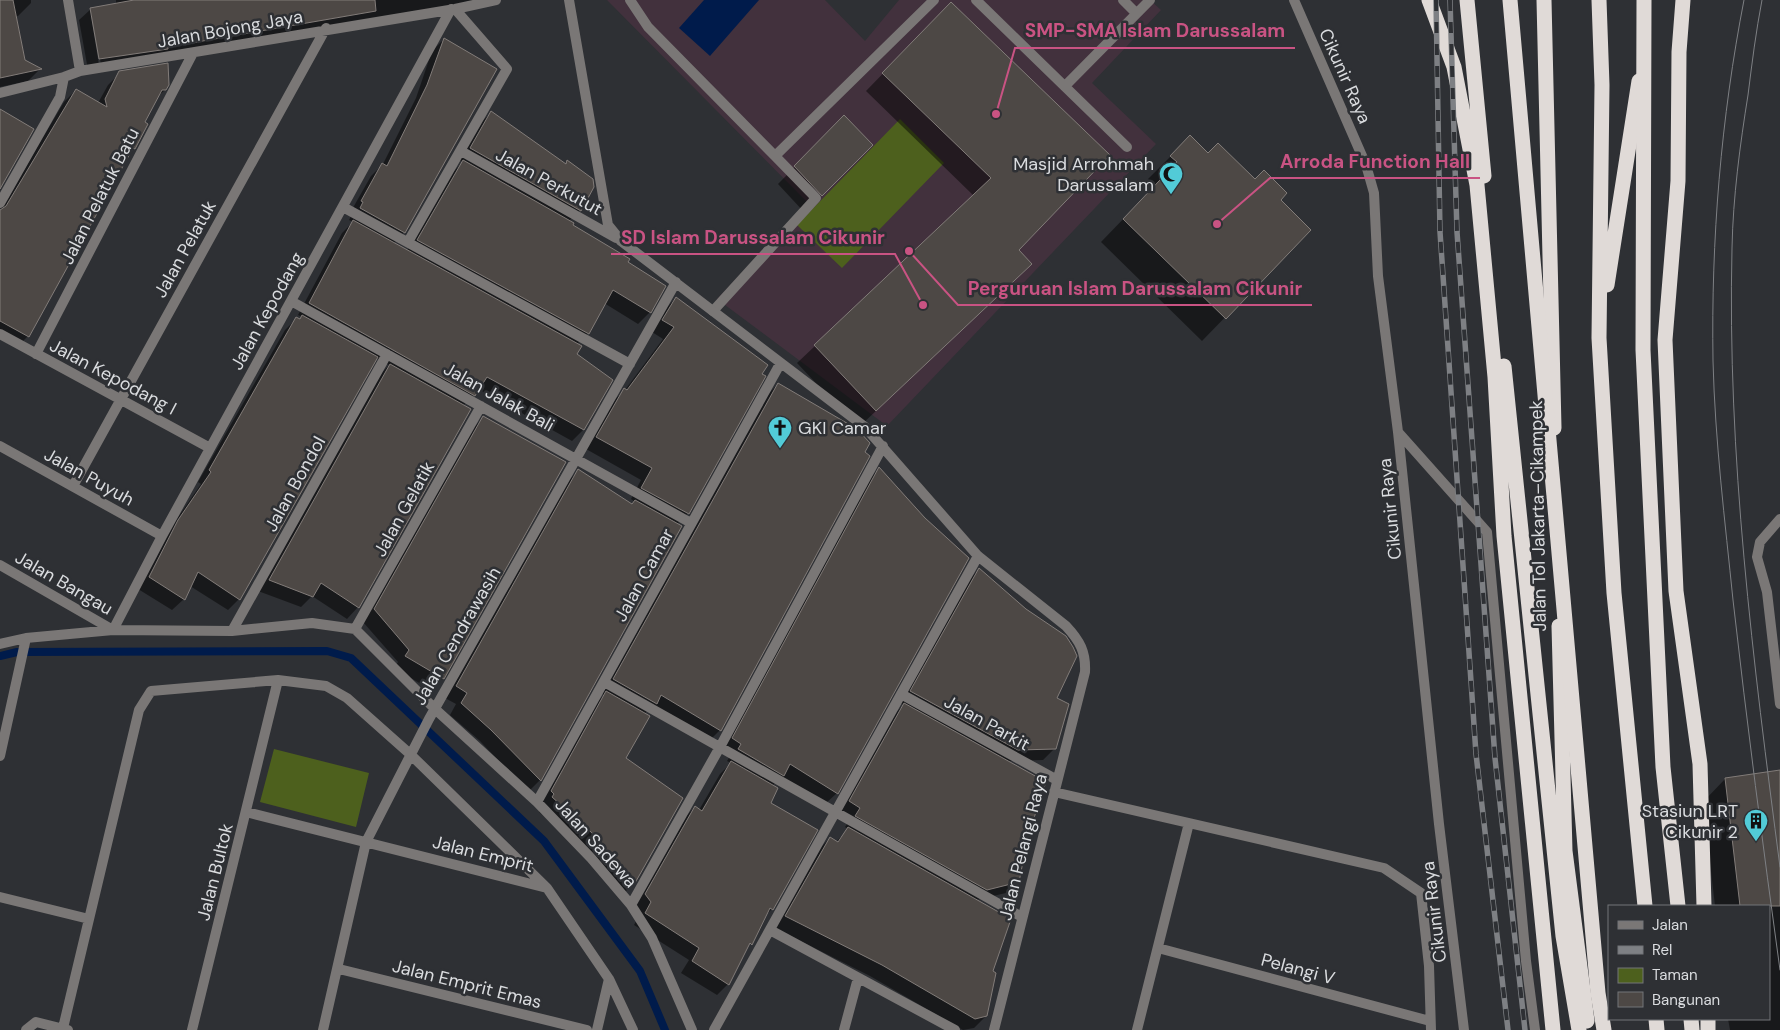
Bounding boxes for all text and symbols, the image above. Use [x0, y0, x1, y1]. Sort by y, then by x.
street label: Jalan Bojong Jaya [155, 4, 305, 54]
callout: SMP-SMA Islam Darussalam [1015, 14, 1295, 48]
text: SMP-SMA Islam Darussalam [1025, 18, 1285, 43]
street label: Cikunir Raya [1313, 25, 1377, 127]
street label: Jalan Pelatuk Batu [55, 124, 145, 268]
street label: Jalan Perkutut [491, 143, 607, 221]
callout: Arroda Function Hall [1270, 144, 1480, 178]
text: Arroda Function Hall [1280, 149, 1470, 174]
place label: Masjid Arrohmah Darussalam [1013, 152, 1154, 197]
mosque icon: Masjid Arrohmah Darussalam [1158, 161, 1184, 195]
street label: Jalan Pelatuk [148, 196, 222, 302]
callout: SD Islam Darussalam Cikunir [611, 220, 895, 254]
text: SD Islam Darussalam Cikunir [621, 225, 885, 250]
street label: Jalan Kepodang [225, 248, 309, 374]
callout: Perguruan Islam Darussalam Cikunir [958, 271, 1312, 305]
text: Perguruan Islam Darussalam Cikunir [968, 276, 1302, 301]
street label: Jalan Kepodang I [45, 333, 181, 421]
street label: Jalan Jalak Bali [439, 357, 559, 437]
street label: Jalan Tol Jakarta–Cikampek [1524, 400, 1552, 632]
church icon: GKI Camar [767, 415, 793, 449]
place label: GKI Camar [798, 416, 887, 440]
street label: Jalan Bondol [259, 432, 331, 536]
street label: Jalan Puyuh [40, 442, 138, 512]
street label: Jalan Gelatik [368, 457, 440, 561]
street label: Cikunir Raya [1373, 457, 1407, 561]
street label: Jalan Camar [609, 524, 680, 626]
street label: Jalan Bangau [11, 545, 117, 621]
street label: Jalan Cendrawasih [408, 563, 506, 709]
street label: Jalan Parkit [940, 690, 1034, 756]
street label: Jalan Pelangi Raya [993, 771, 1053, 923]
street label: Jalan Sadewa [550, 793, 642, 893]
place label: Stasiun LRT Cikunir 2 [1642, 799, 1738, 844]
building icon: Stasiun LRT Cikunir 2 [1743, 808, 1769, 842]
street label: Jalan Bultok [191, 821, 239, 923]
street label: Jalan Emprit [430, 830, 536, 878]
street label: Cikunir Raya [1416, 860, 1452, 964]
legend [1608, 905, 1770, 1020]
text: Jalan [1652, 915, 1688, 935]
text: Rel [1652, 940, 1672, 960]
street label: Pelangi V [1258, 948, 1338, 990]
street label: Jalan Emprit Emas [390, 954, 544, 1014]
text: Taman [1652, 965, 1698, 985]
text: Bangunan [1652, 990, 1720, 1010]

